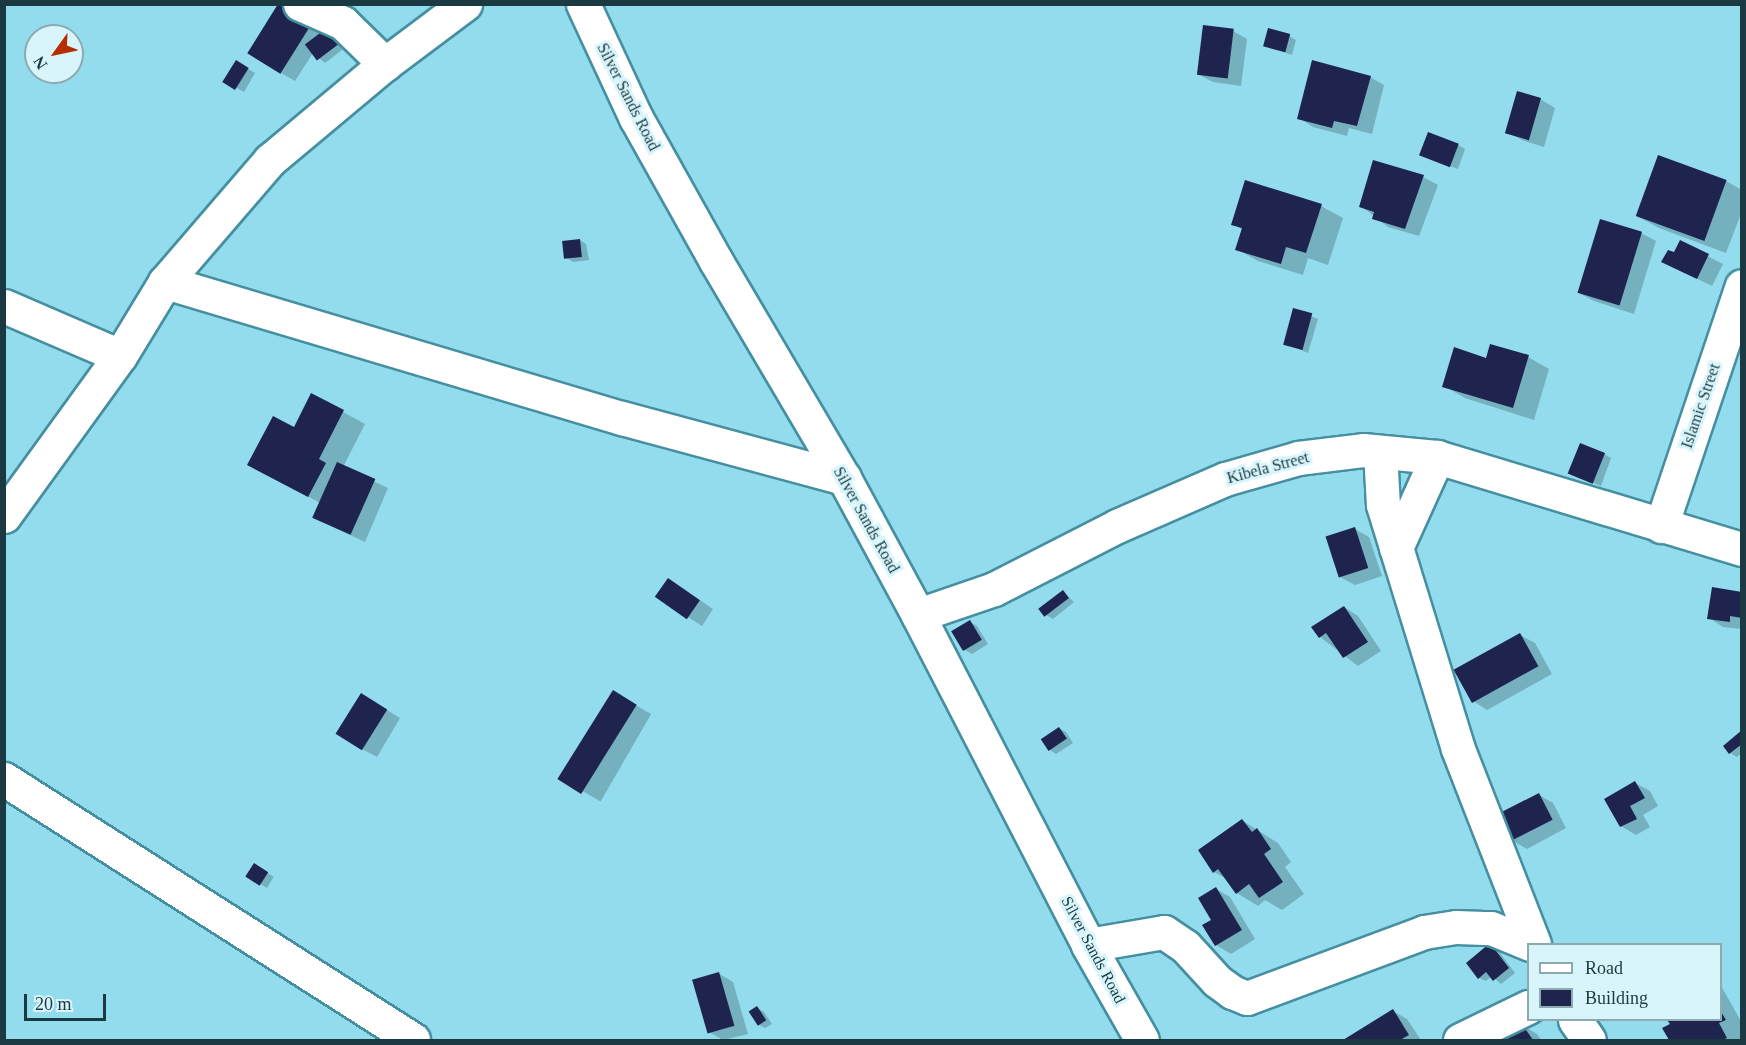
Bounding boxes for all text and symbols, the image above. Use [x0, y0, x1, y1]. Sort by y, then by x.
north arrow [24, 24, 84, 84]
street label: Silver Sands Road [593, 40, 663, 154]
text: N [30, 54, 50, 72]
street label: Islamic Street [1678, 361, 1724, 451]
street label: Kibela Street [1225, 448, 1311, 488]
street label: Silver Sands Road [829, 464, 903, 576]
street label: Silver Sands Road [1057, 893, 1129, 1007]
legend [1527, 943, 1722, 1021]
text: Road [1585, 958, 1623, 978]
scale bar [27, 982, 110, 1020]
text: Building [1585, 988, 1648, 1008]
text: 20 m [35, 994, 72, 1014]

